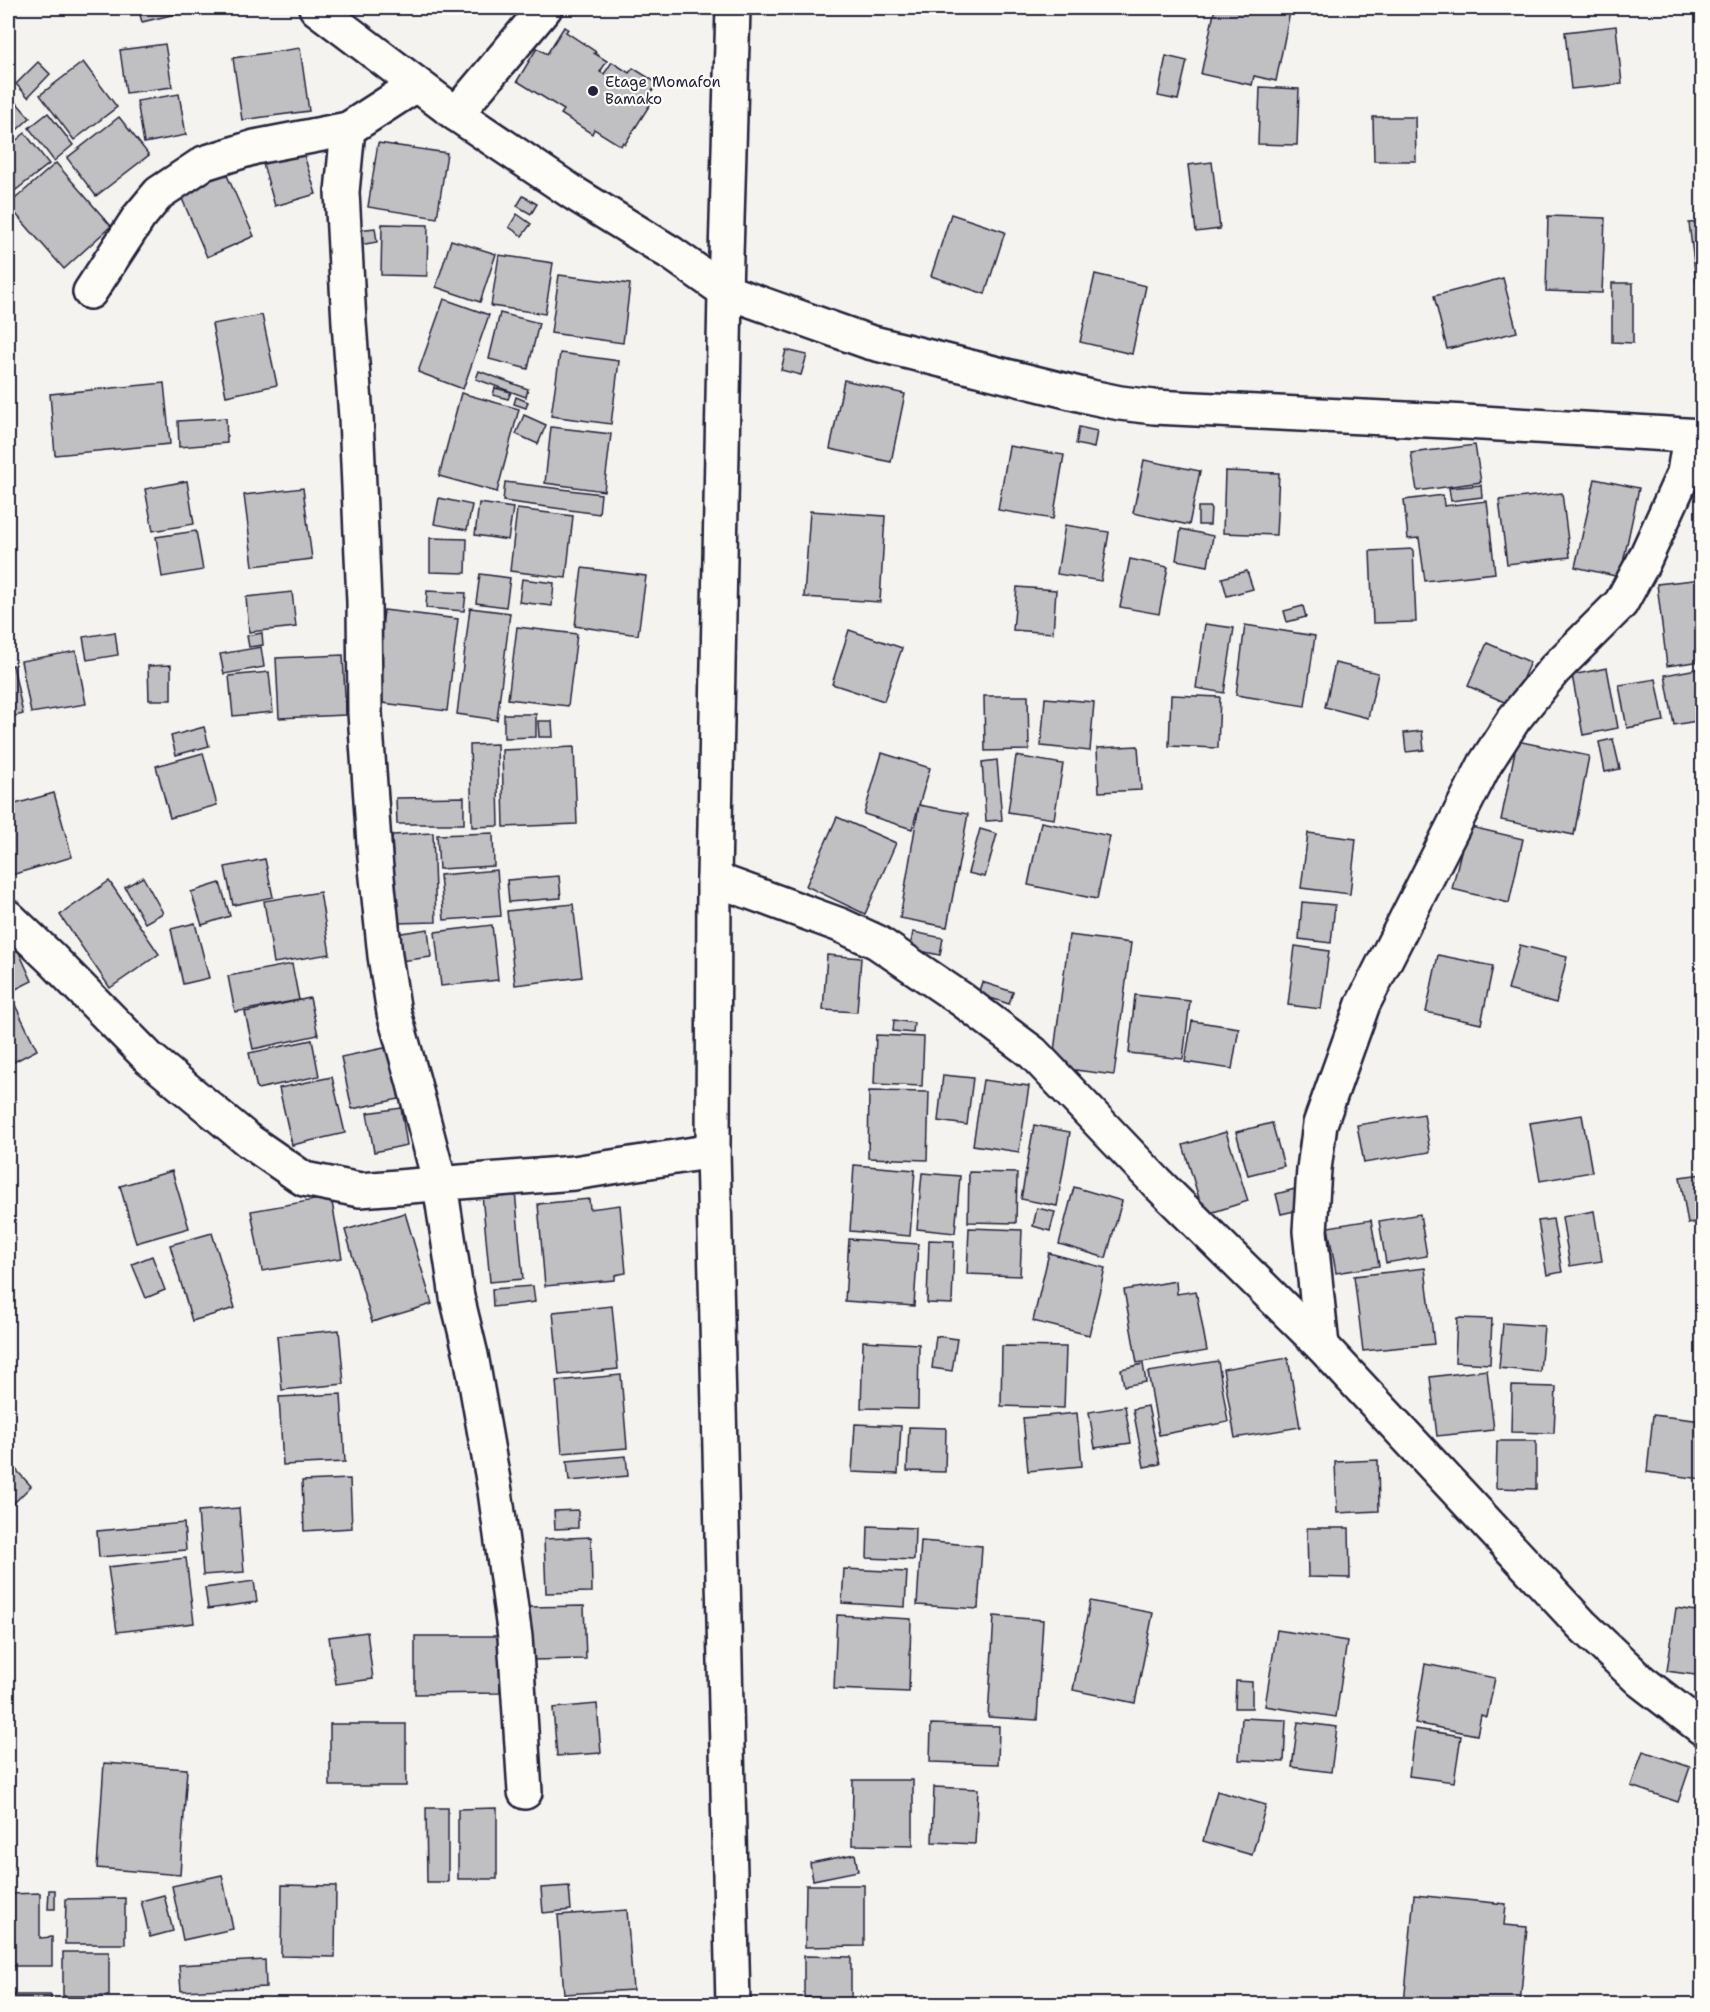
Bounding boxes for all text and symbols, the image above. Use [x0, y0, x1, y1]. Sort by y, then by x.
place label: Etage Momafon Bamako [605, 72, 721, 109]
marker: Etage Momafon Bamako [586, 84, 600, 98]

